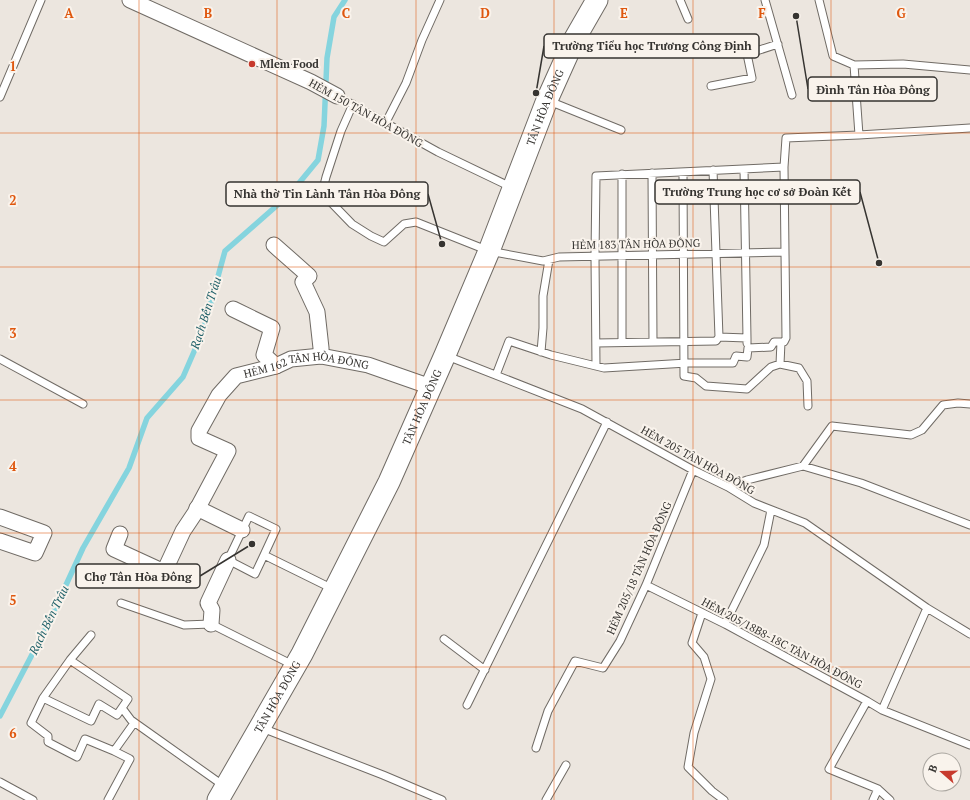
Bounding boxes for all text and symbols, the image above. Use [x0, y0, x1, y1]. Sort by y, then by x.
text: A [64, 4, 74, 22]
text: B [204, 4, 212, 22]
text: C [342, 4, 350, 22]
text: D [480, 4, 490, 22]
text: E [620, 4, 628, 22]
text: F [758, 4, 766, 22]
text: G [896, 4, 906, 22]
callout: Trường Tiểu học Trương Công Định [544, 34, 759, 58]
text: Trường Tiểu học Trương Công Định [552, 38, 752, 53]
text: 1 [9, 57, 17, 75]
place label: Mlem Food [260, 57, 319, 71]
marker: Mlem Food [247, 59, 257, 69]
street label: TÂN HÒA ĐÔNG [523, 67, 567, 148]
street label: HẺM 150 TÂN HÒA ĐÔNG [306, 76, 426, 150]
callout: Đình Tân Hòa Đông [808, 77, 937, 101]
text: Đình Tân Hòa Đông [816, 82, 930, 97]
callout: Trường Trung học cơ sở Đoàn Kết [655, 180, 860, 204]
callout: Nhà thờ Tin Lành Tân Hòa Đông [226, 182, 428, 206]
text: Trường Trung học cơ sở Đoàn Kết [662, 184, 852, 199]
text: Nhà thờ Tin Lành Tân Hòa Đông [234, 186, 420, 201]
text: 2 [9, 191, 17, 209]
street label: HẺM 183 TÂN HÒA ĐÔNG [572, 236, 701, 252]
water label: Rạch Bến Trâu [186, 275, 224, 352]
text: 3 [9, 324, 17, 342]
street label: HẺM 162 TÂN HÒA ĐÔNG [242, 349, 371, 381]
street label: TÂN HÒA ĐÔNG [399, 367, 445, 447]
street label: HẺM 205 TÂN HÒA ĐÔNG [638, 423, 758, 497]
text: 4 [9, 457, 17, 475]
street label: HẺM 205/18 TÂN HÒA ĐÔNG [603, 499, 675, 637]
callout: Chợ Tân Hòa Đông [76, 564, 200, 588]
text: Chợ Tân Hòa Đông [84, 569, 192, 584]
water label: Rạch Bến Trâu [25, 583, 72, 658]
text: 5 [9, 591, 17, 609]
street label: HẺM 205/18B8-18C TÂN HÒA ĐÔNG [699, 595, 865, 692]
street label: TÂN HÒA ĐÔNG [251, 658, 304, 736]
text: 6 [9, 724, 17, 742]
north arrow [922, 752, 962, 792]
text: B [925, 763, 940, 774]

